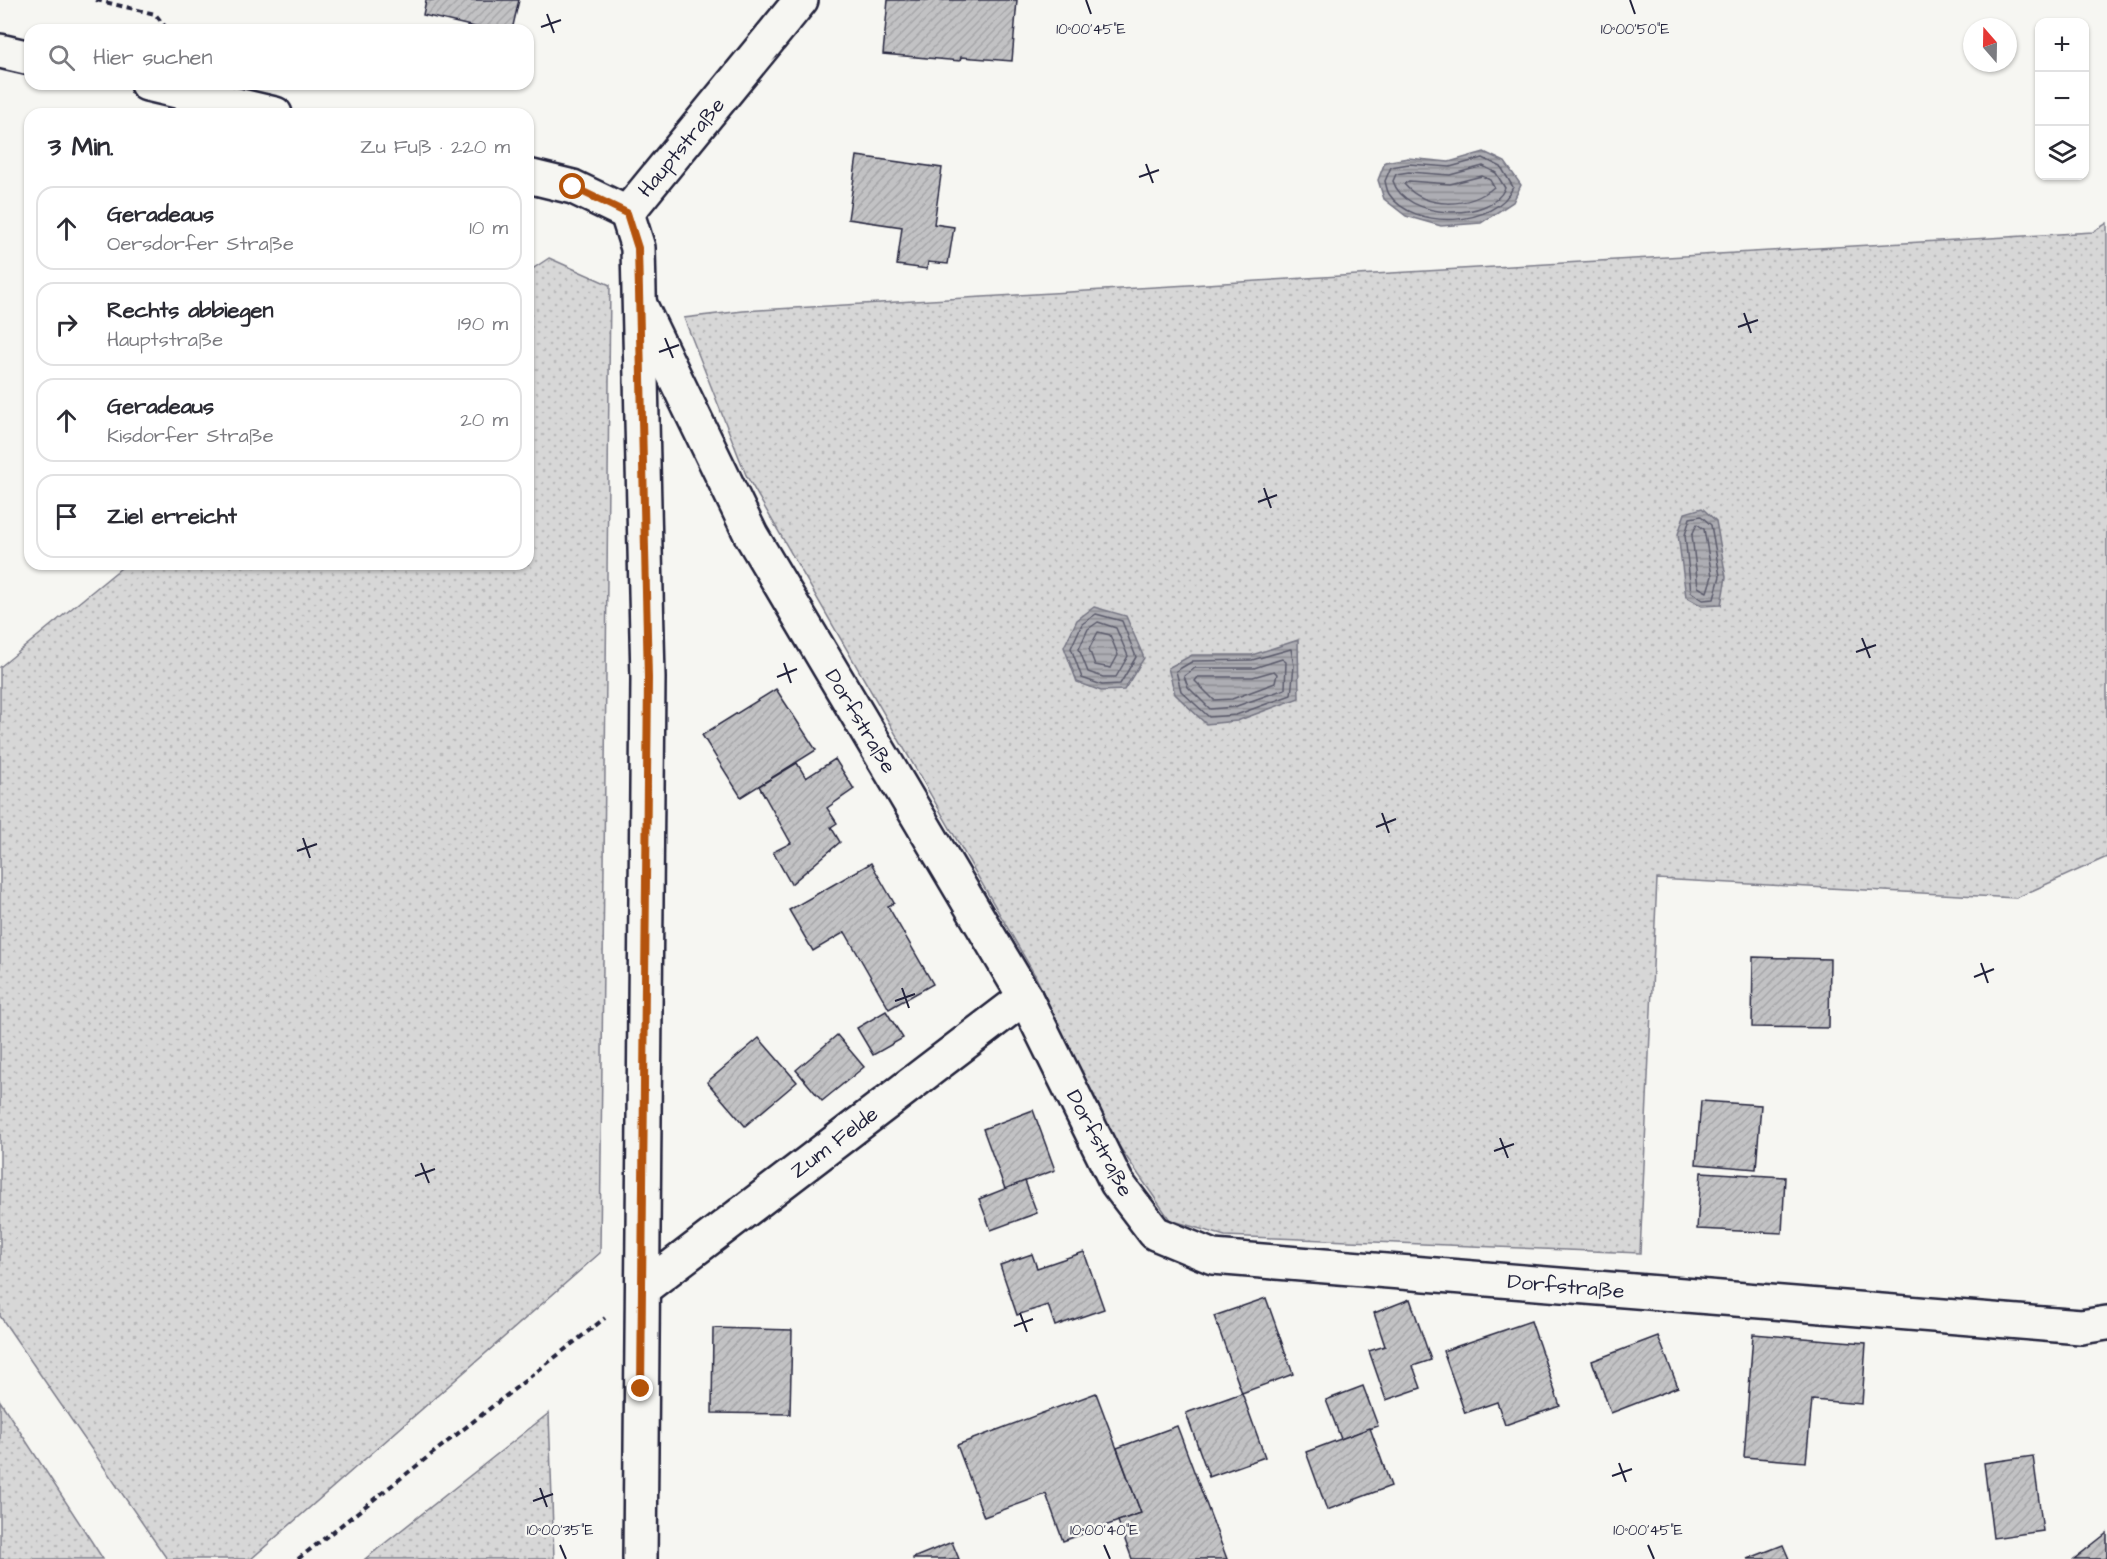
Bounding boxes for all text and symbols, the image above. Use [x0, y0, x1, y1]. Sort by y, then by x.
north arrow [1963, 18, 2017, 72]
map controls [2035, 18, 2089, 180]
button: + [2035, 18, 2089, 72]
text: 10°00'45"E [1056, 19, 1126, 40]
text: 10°00'50"E [1601, 19, 1669, 40]
search box [24, 24, 534, 90]
icon: search [45, 41, 78, 74]
text: Hier suchen [93, 42, 212, 73]
button: − [2035, 72, 2089, 126]
street label: Hauptstraße [631, 91, 732, 204]
button: layers [2035, 126, 2089, 180]
text: 3 Min. [48, 129, 114, 165]
text: Zu Fuß · 220 m [360, 133, 510, 161]
route start [559, 173, 585, 199]
text: Geradeaus [107, 199, 214, 230]
icon: ahead [50, 212, 83, 245]
text: 10 m [469, 214, 508, 242]
text: Oersdorfer Straße [107, 230, 294, 258]
text: Rechts abbiegen [107, 295, 274, 326]
icon: right [50, 308, 83, 341]
text: 190 m [458, 310, 508, 338]
text: Hauptstraße [107, 326, 223, 354]
text: Geradeaus [107, 391, 214, 422]
icon: ahead [50, 404, 83, 437]
text: 20 m [460, 406, 508, 434]
text: Kisdorfer Straße [107, 422, 274, 450]
icon: arrive [50, 500, 83, 533]
text: Ziel erreicht [107, 501, 237, 532]
street label: Dorfstraße [818, 664, 903, 779]
street label: Dorfstraße [1059, 1085, 1140, 1202]
street label: Zum Felde [784, 1100, 884, 1185]
street label: Dorfstraße [1506, 1267, 1626, 1306]
route end [627, 1375, 653, 1401]
text: 10°00'35"E [527, 1520, 593, 1541]
text: 10°00'40"E [1070, 1520, 1138, 1541]
text: 10°00'45"E [1613, 1520, 1683, 1541]

